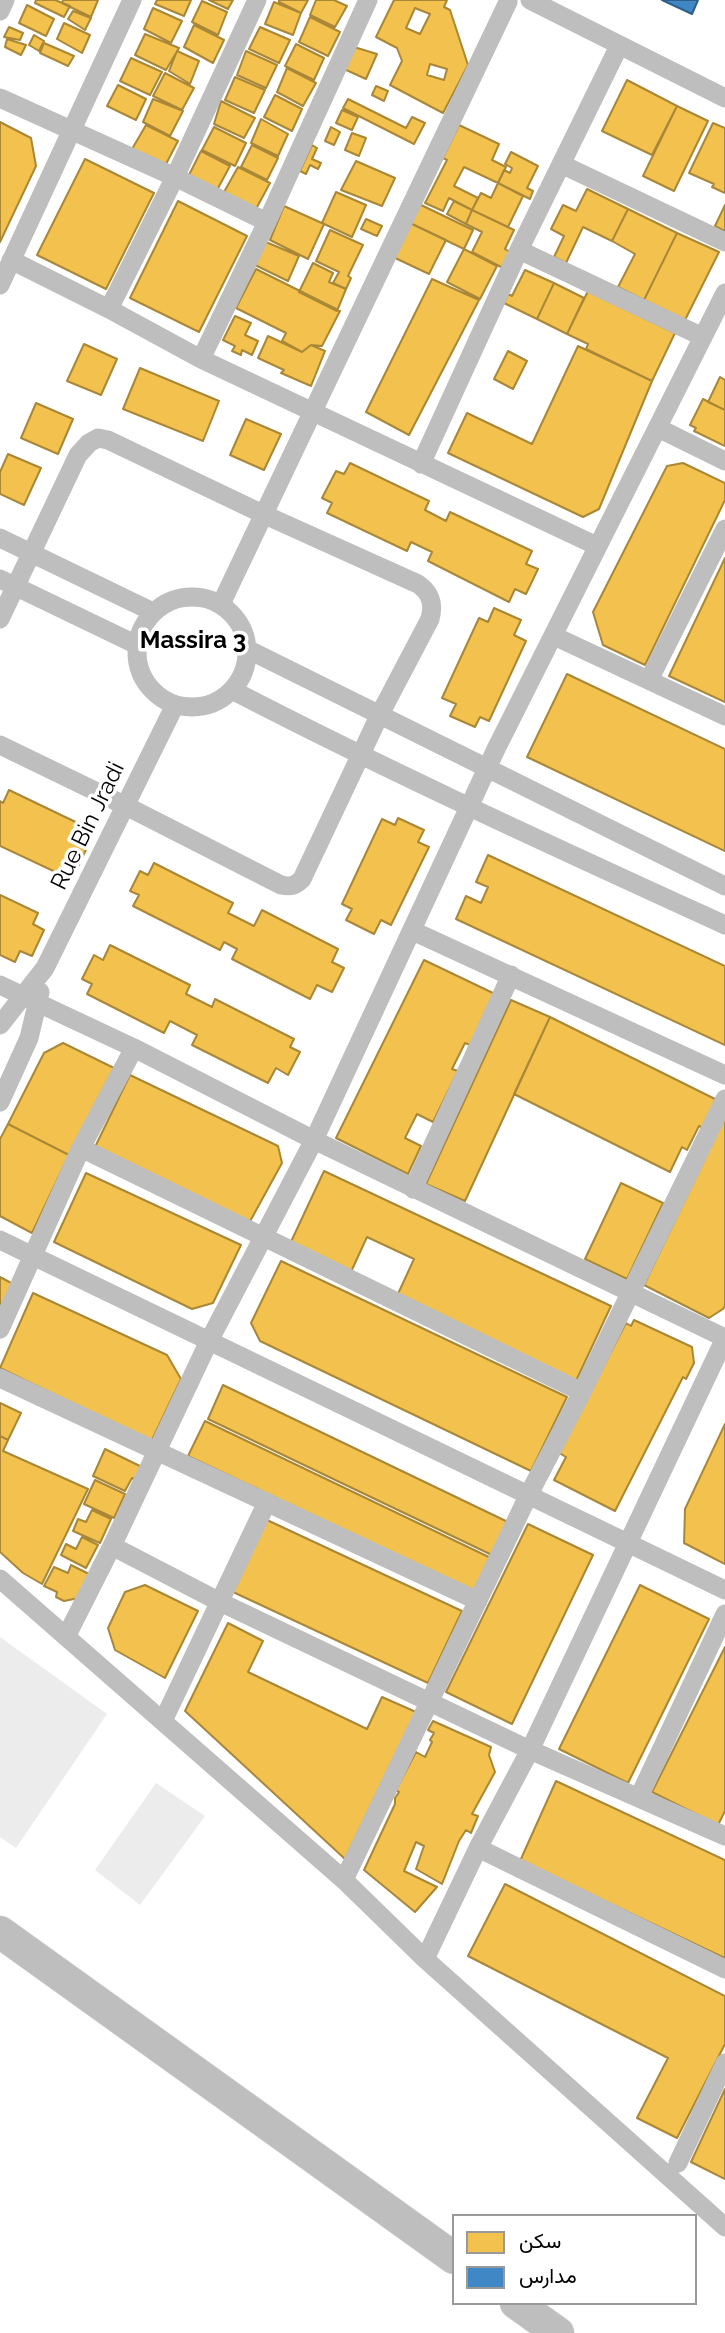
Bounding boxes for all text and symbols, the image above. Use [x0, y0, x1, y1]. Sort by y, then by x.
district label: Massira 3 [140, 627, 246, 655]
street label: Rue Bin Jradi [45, 758, 131, 894]
legend [452, 2214, 697, 2305]
text: سكن [519, 2228, 561, 2253]
text: مدارس [519, 2263, 577, 2288]

